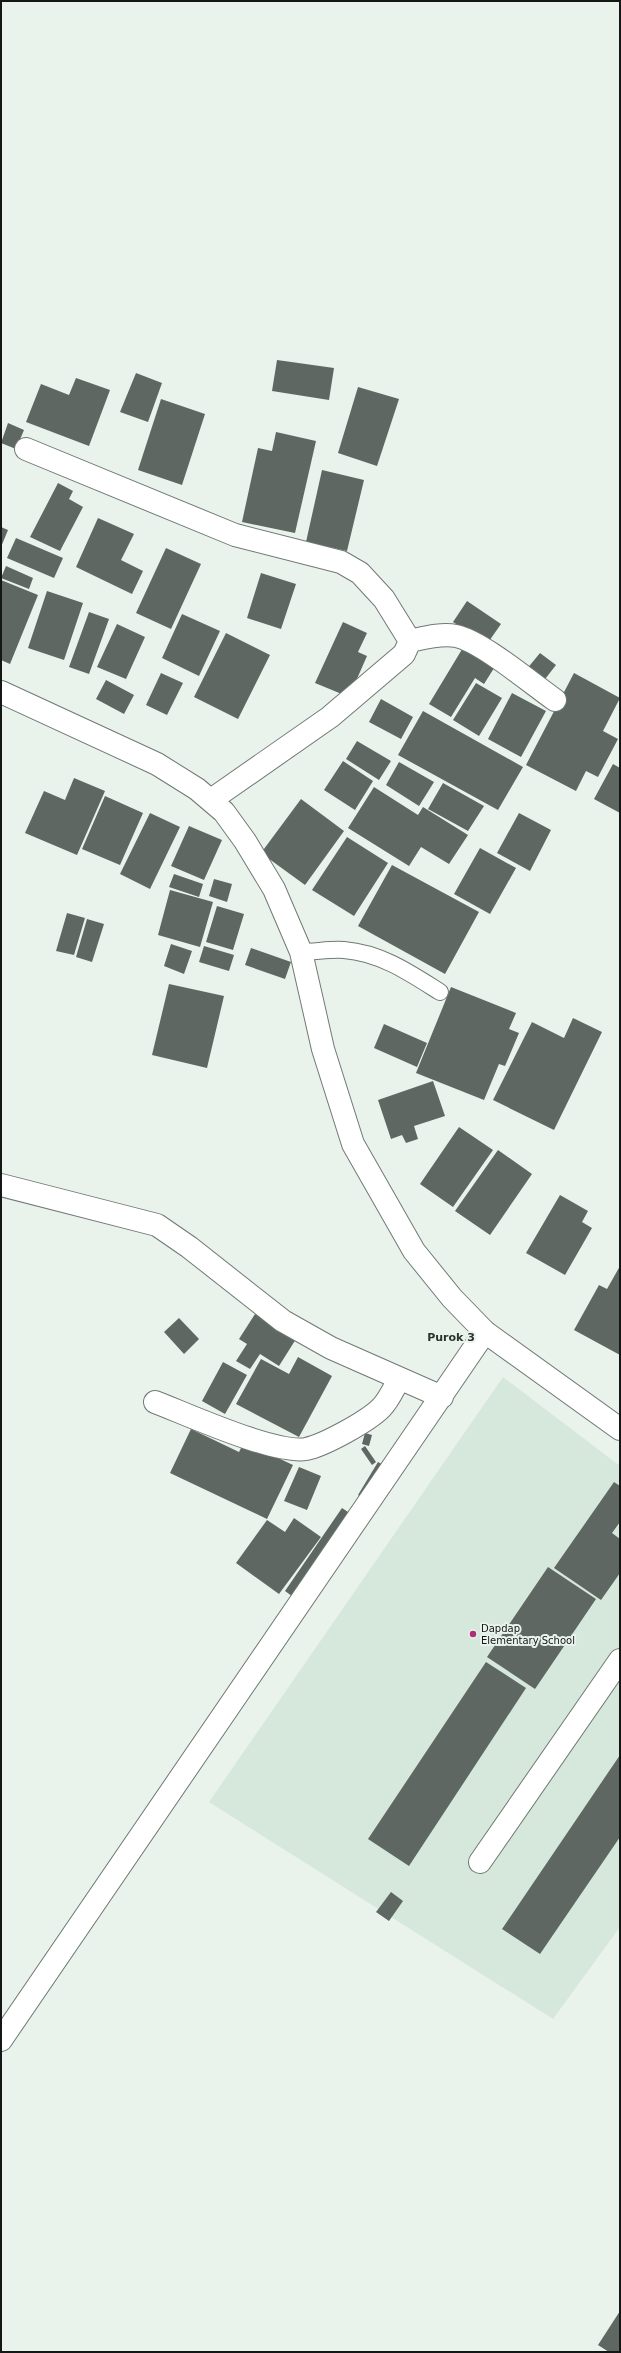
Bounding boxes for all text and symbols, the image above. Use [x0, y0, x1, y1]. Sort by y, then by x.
district label: Purok 3 [427, 1331, 475, 1344]
place label: Dapdap Elementary School [481, 1623, 575, 1646]
marker: Dapdap Elementary School [468, 1629, 478, 1639]

